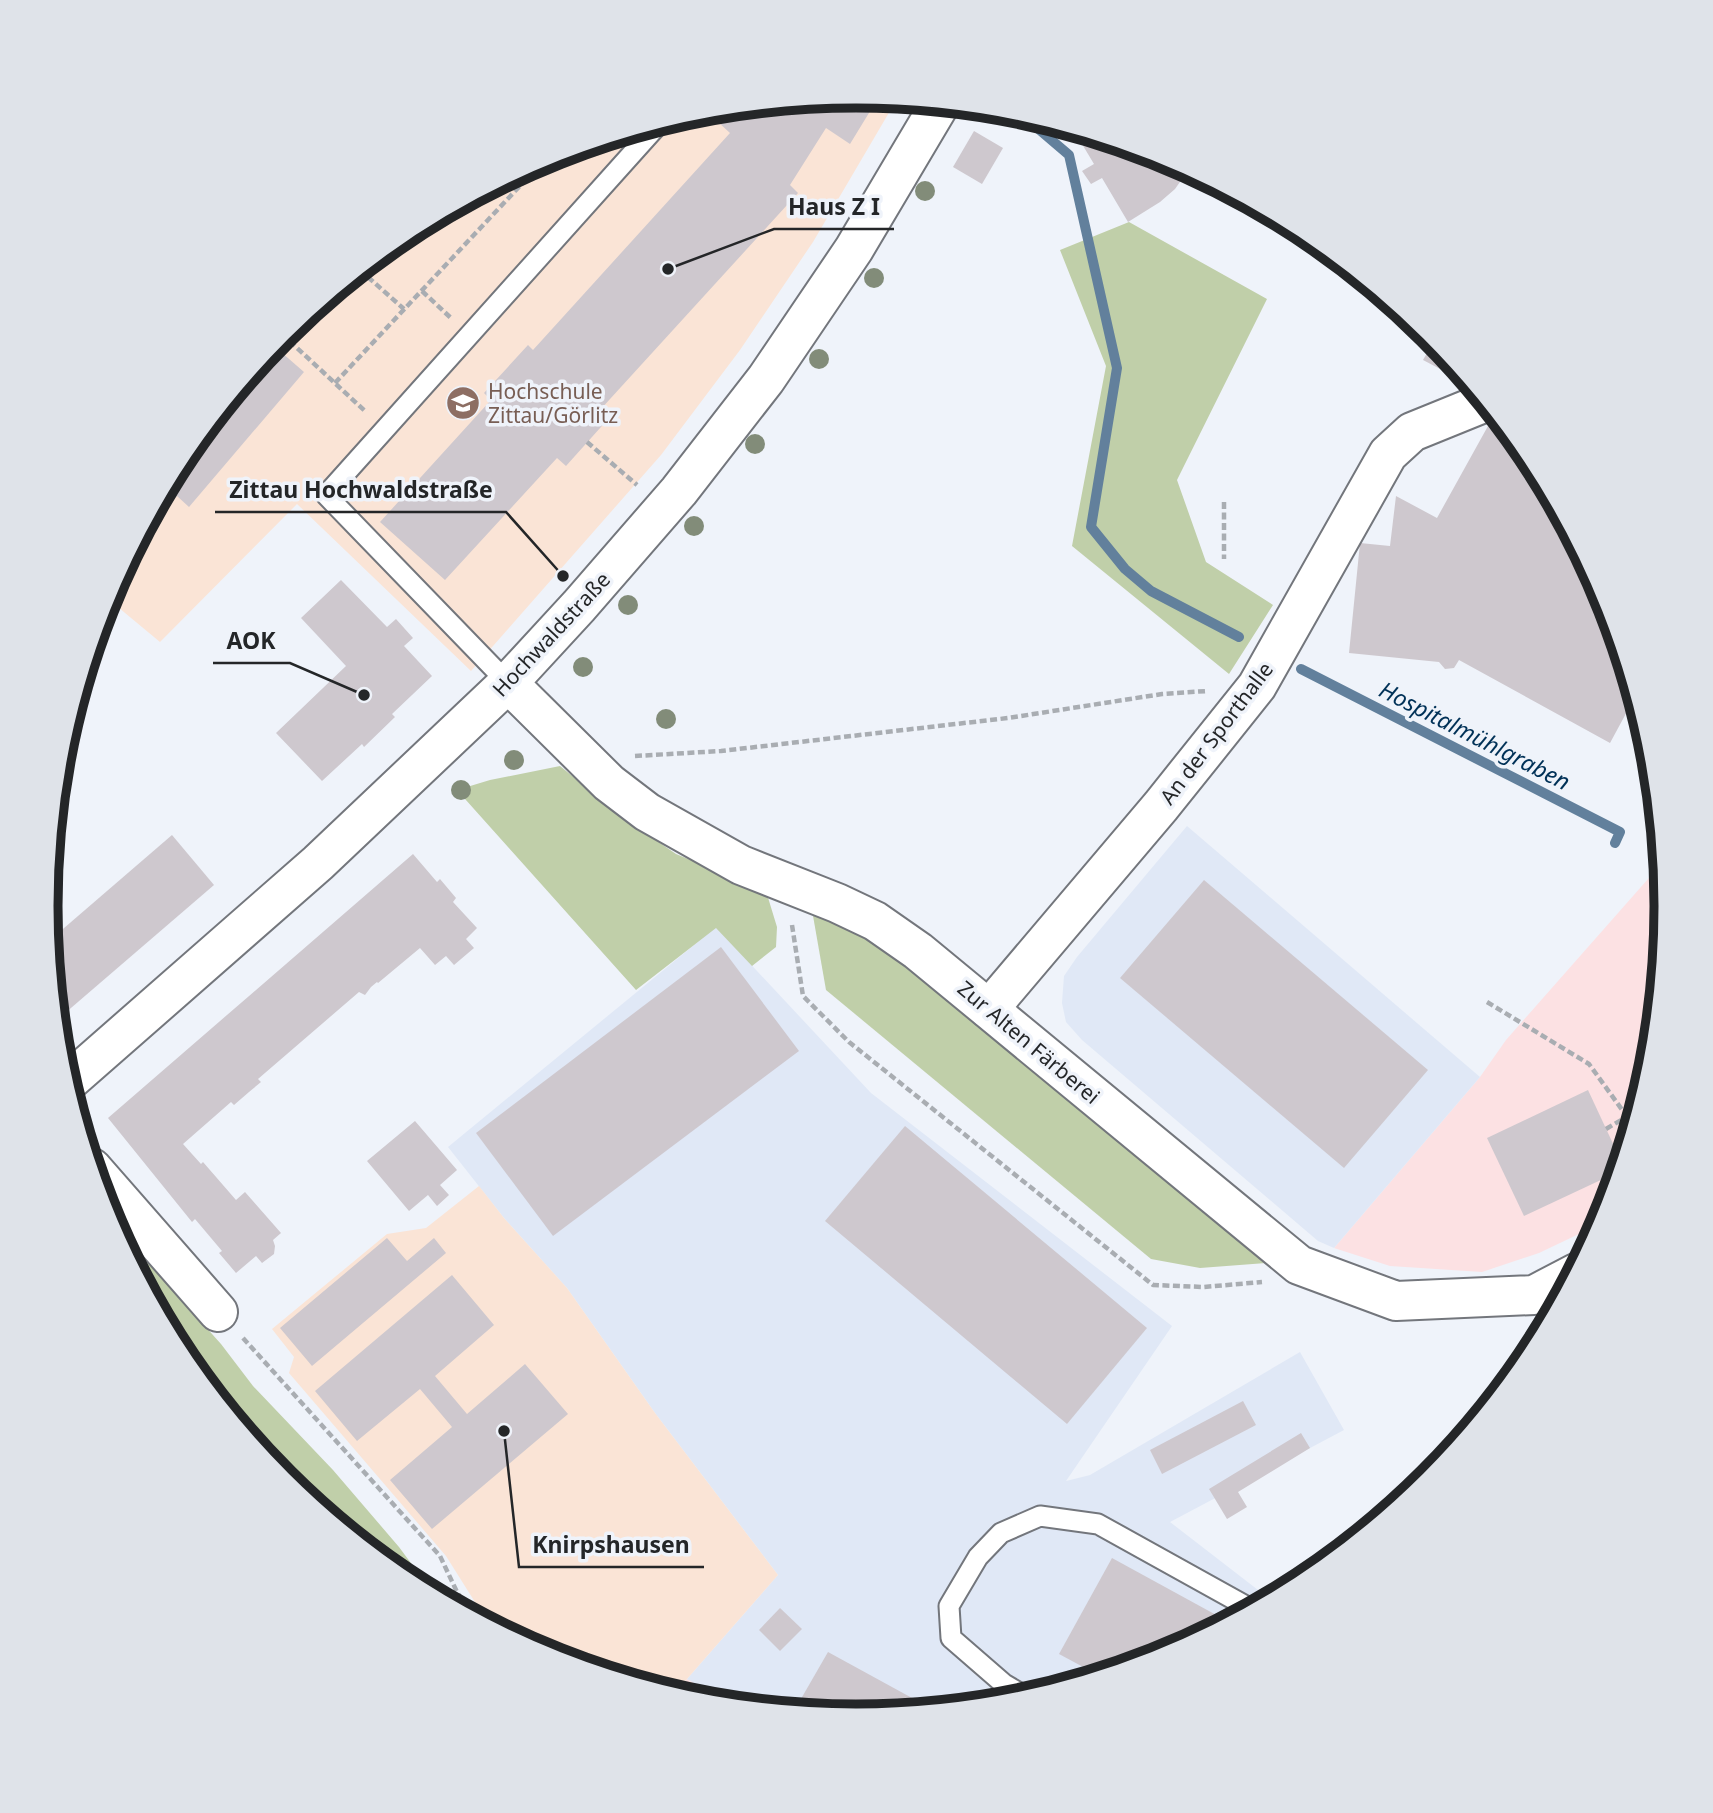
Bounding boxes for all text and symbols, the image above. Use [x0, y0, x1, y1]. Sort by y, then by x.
callout: Haus Z I [774, 185, 894, 229]
text: Haus Z I [788, 190, 880, 222]
place label: Hochschule Zittau/Görlitz [488, 377, 618, 429]
school or university icon: Hochschule Zittau/Görlitz [444, 384, 482, 422]
callout: Zittau Hochwaldstraße [215, 468, 506, 512]
text: Zittau Hochwaldstraße [229, 473, 493, 505]
street label: Hochwaldstraße [486, 566, 616, 702]
callout: AOK [213, 619, 290, 663]
text: AOK [227, 624, 276, 656]
street label: An der Sporthalle [1153, 656, 1279, 810]
water label: Hospitalmühlgraben [1374, 673, 1576, 797]
street label: Zur Alten Färberei [952, 974, 1106, 1110]
callout: Knirpshausen [519, 1523, 704, 1567]
text: Knirpshausen [532, 1528, 690, 1560]

